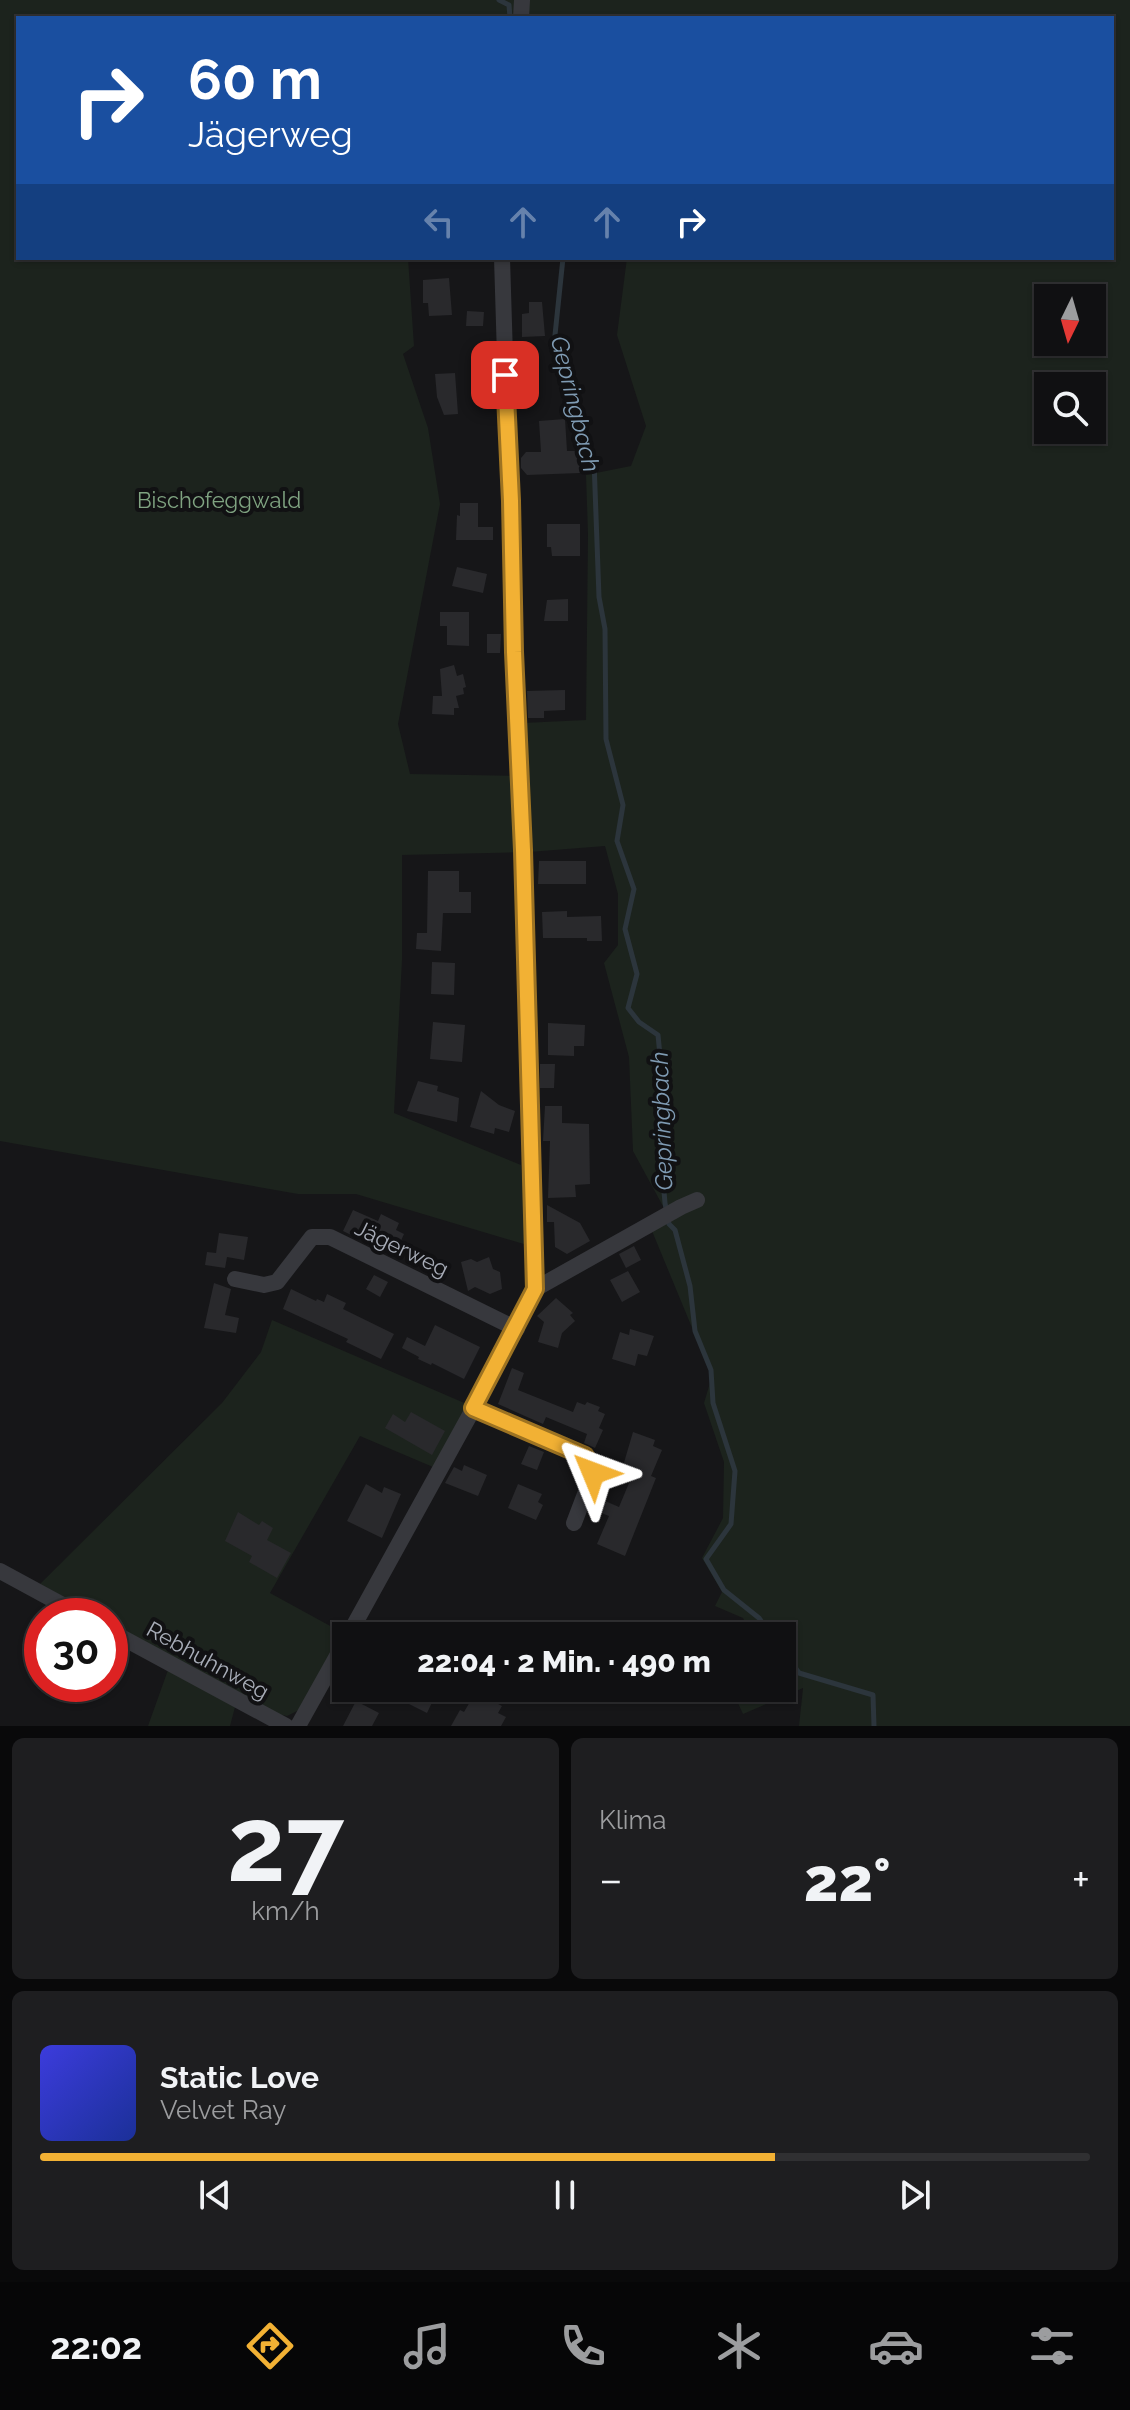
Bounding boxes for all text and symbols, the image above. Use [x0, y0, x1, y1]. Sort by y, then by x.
text: 60 m [188, 46, 322, 112]
icon: right [56, 48, 160, 152]
text: Jägerweg [188, 113, 353, 155]
icon: left [417, 200, 461, 244]
icon: ahead [501, 200, 545, 244]
icon: ahead [585, 200, 629, 244]
icon: right [669, 200, 713, 244]
north arrow [1034, 284, 1106, 356]
map controls [1034, 284, 1106, 444]
water label: Gepringbach [545, 333, 606, 475]
pin [471, 341, 539, 409]
icon: arrive [483, 353, 527, 397]
button: search [1034, 372, 1106, 444]
park label: Bischofeggwald [137, 487, 301, 513]
water label: Gepringbach [645, 1051, 678, 1191]
street label: Jägerweg [351, 1214, 453, 1282]
position arrow [551, 1431, 635, 1515]
speed limit sign: 30 [24, 1598, 128, 1702]
street label: Rebhuhnweg [142, 1616, 274, 1704]
text: 22:04 · 2 Min. · 490 m [417, 1644, 711, 1679]
text: 27 [227, 1783, 344, 1905]
text: Klima [599, 1805, 667, 1835]
text: 22° [804, 1845, 891, 1915]
text: − [599, 1854, 623, 1905]
text: + [1072, 1854, 1090, 1905]
text: km/h [251, 1896, 320, 1926]
text: Static Love [160, 2060, 319, 2095]
text: Velvet Ray [160, 2095, 286, 2125]
icon: previous [193, 2173, 237, 2217]
icon: pause [543, 2173, 587, 2217]
icon: next [893, 2173, 937, 2217]
icon: directions [242, 2318, 298, 2374]
icon: music [399, 2318, 455, 2374]
icon: phone [555, 2318, 611, 2374]
icon: climate [711, 2318, 767, 2374]
icon: car [868, 2318, 924, 2374]
icon: filters [1024, 2318, 1080, 2374]
text: 22:02 [50, 2325, 142, 2367]

